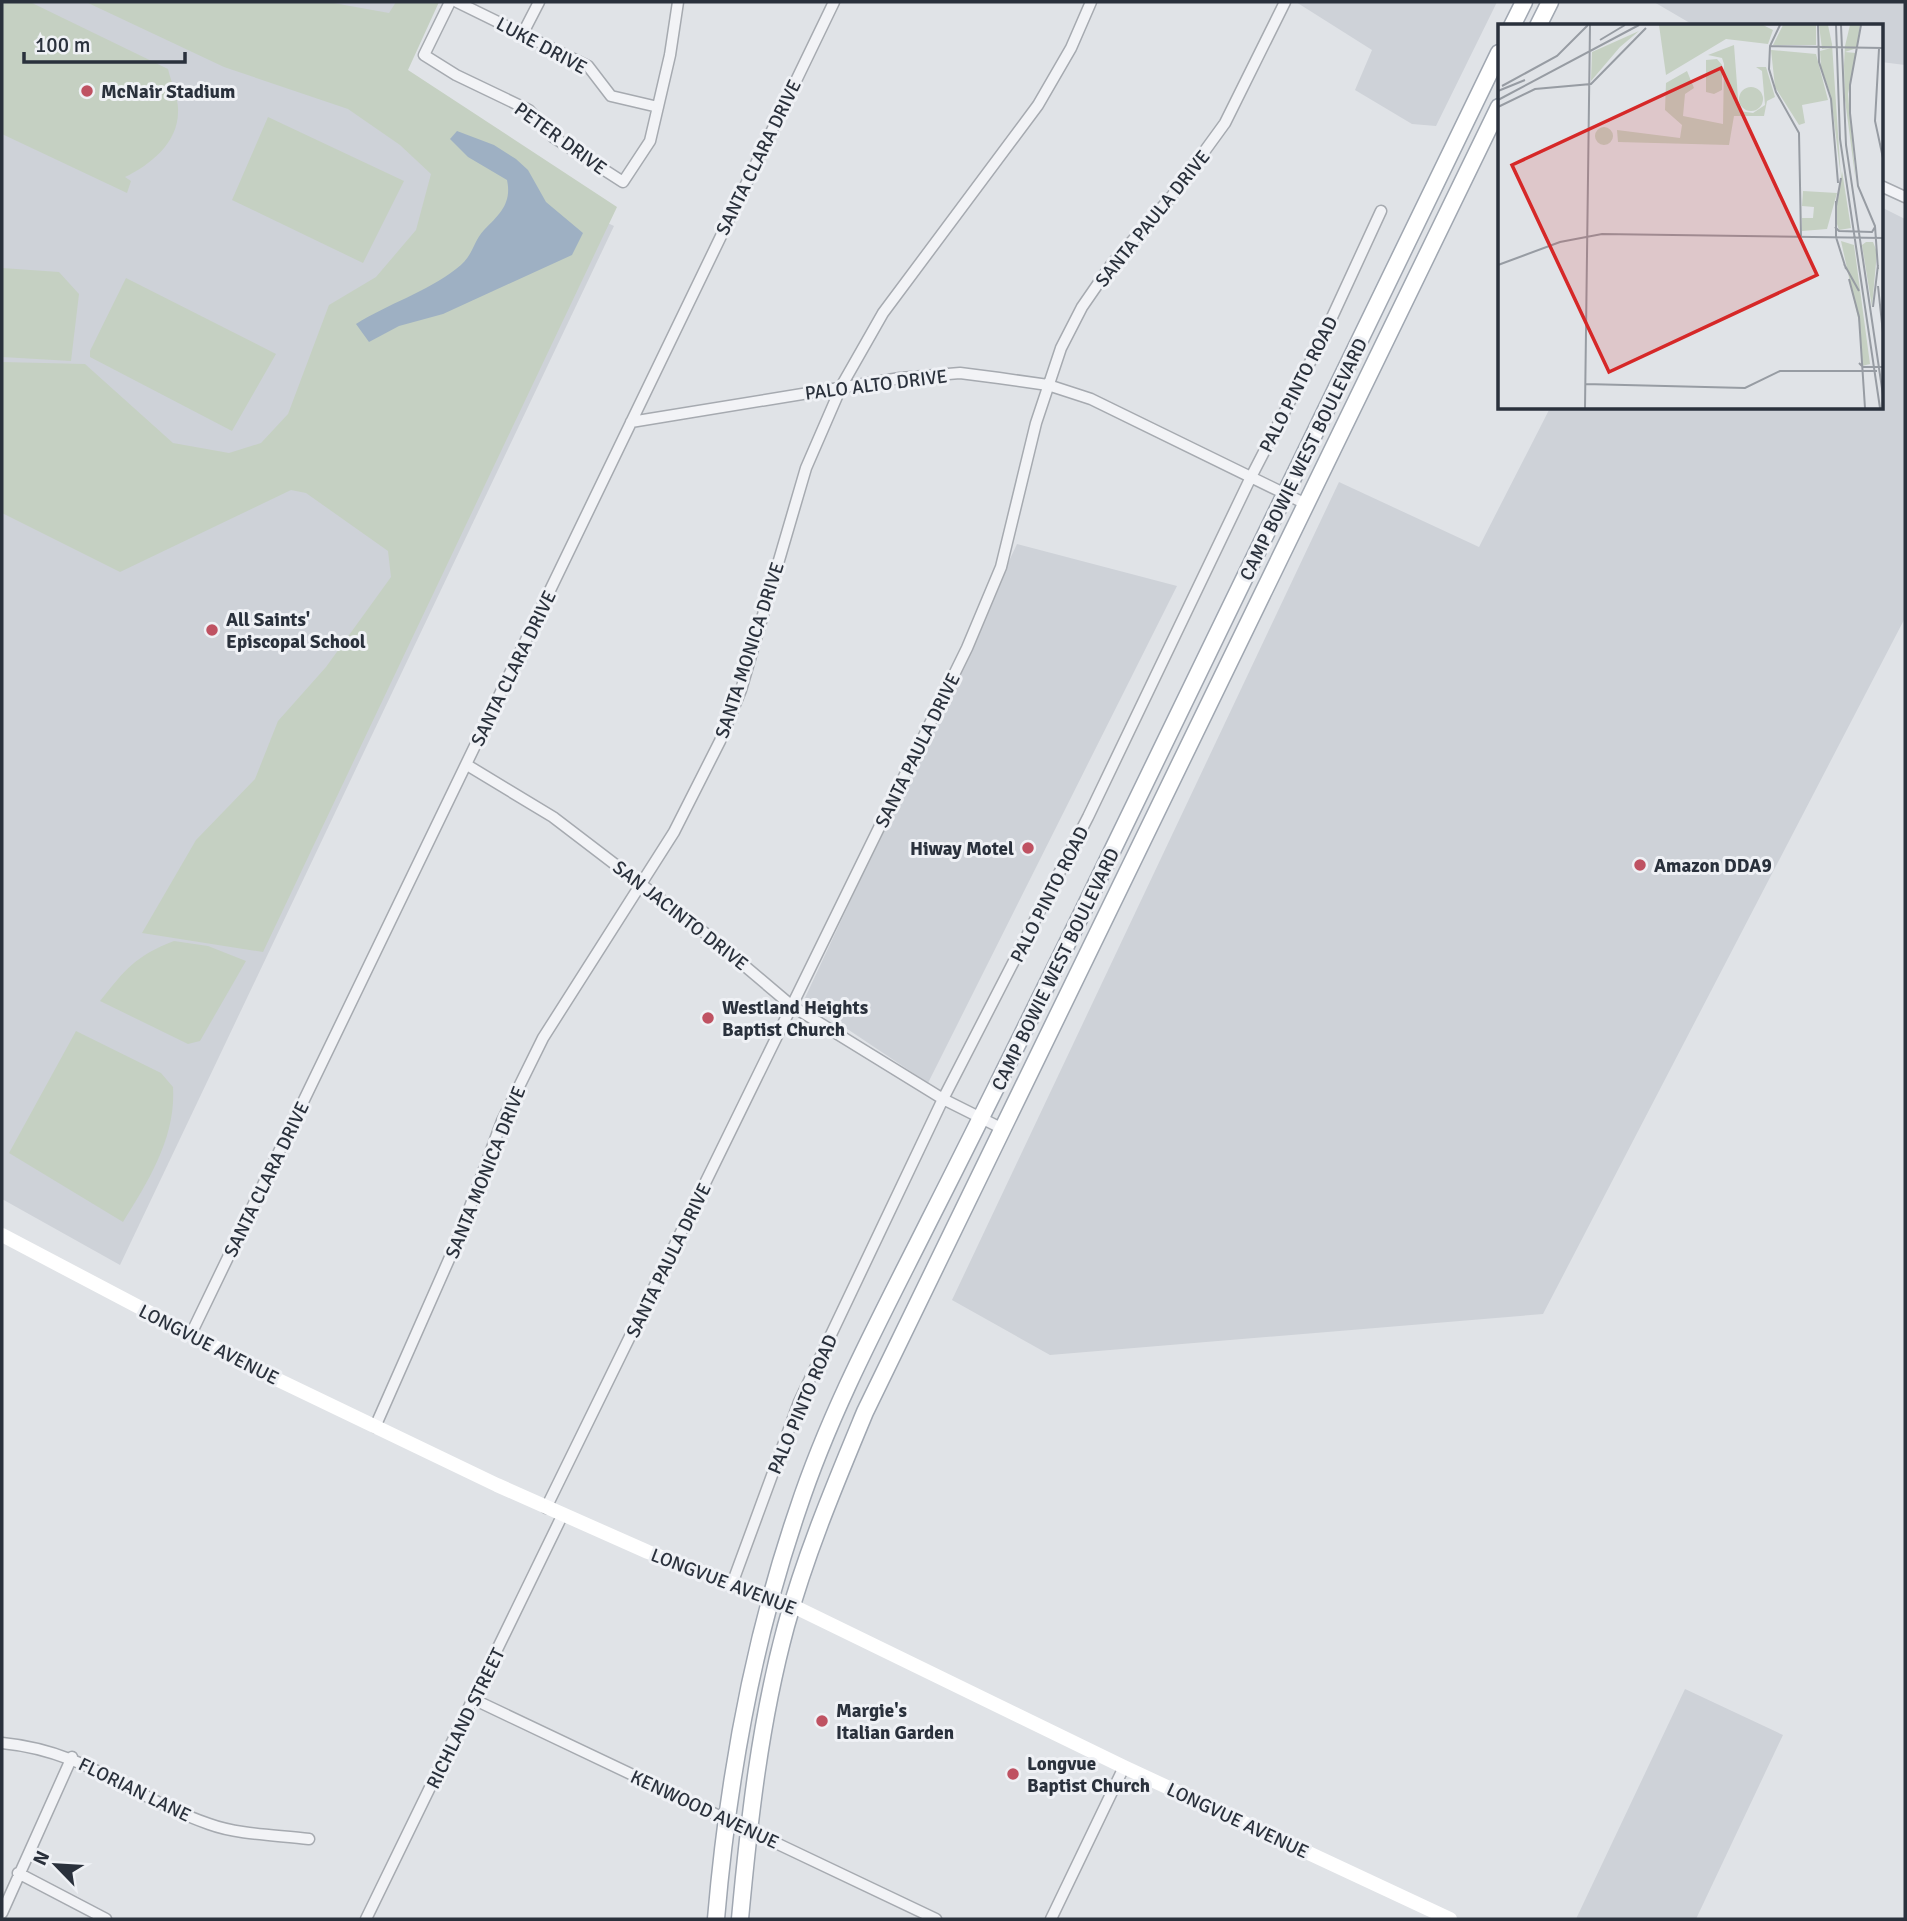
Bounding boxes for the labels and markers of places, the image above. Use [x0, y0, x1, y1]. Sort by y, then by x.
place label: McNair Stadium [101, 80, 235, 104]
marker: McNair Stadium [79, 83, 95, 99]
place label: All Saints' Episcopal School [226, 608, 366, 654]
marker: All Saints' Episcopal School [204, 622, 220, 638]
place label: Hiway Motel [910, 837, 1014, 861]
marker: Hiway Motel [1020, 840, 1036, 856]
place label: Amazon DDA9 [1654, 854, 1772, 878]
marker: Amazon DDA9 [1632, 857, 1648, 873]
place label: Westland Heights Baptist Church [722, 996, 868, 1042]
marker: Westland Heights Baptist Church [700, 1010, 716, 1026]
place label: Margie's Italian Garden [836, 1699, 954, 1745]
marker: Margie's Italian Garden [814, 1713, 830, 1729]
place label: Longvue Baptist Church [1027, 1752, 1150, 1798]
marker: Longvue Baptist Church [1005, 1766, 1021, 1782]

